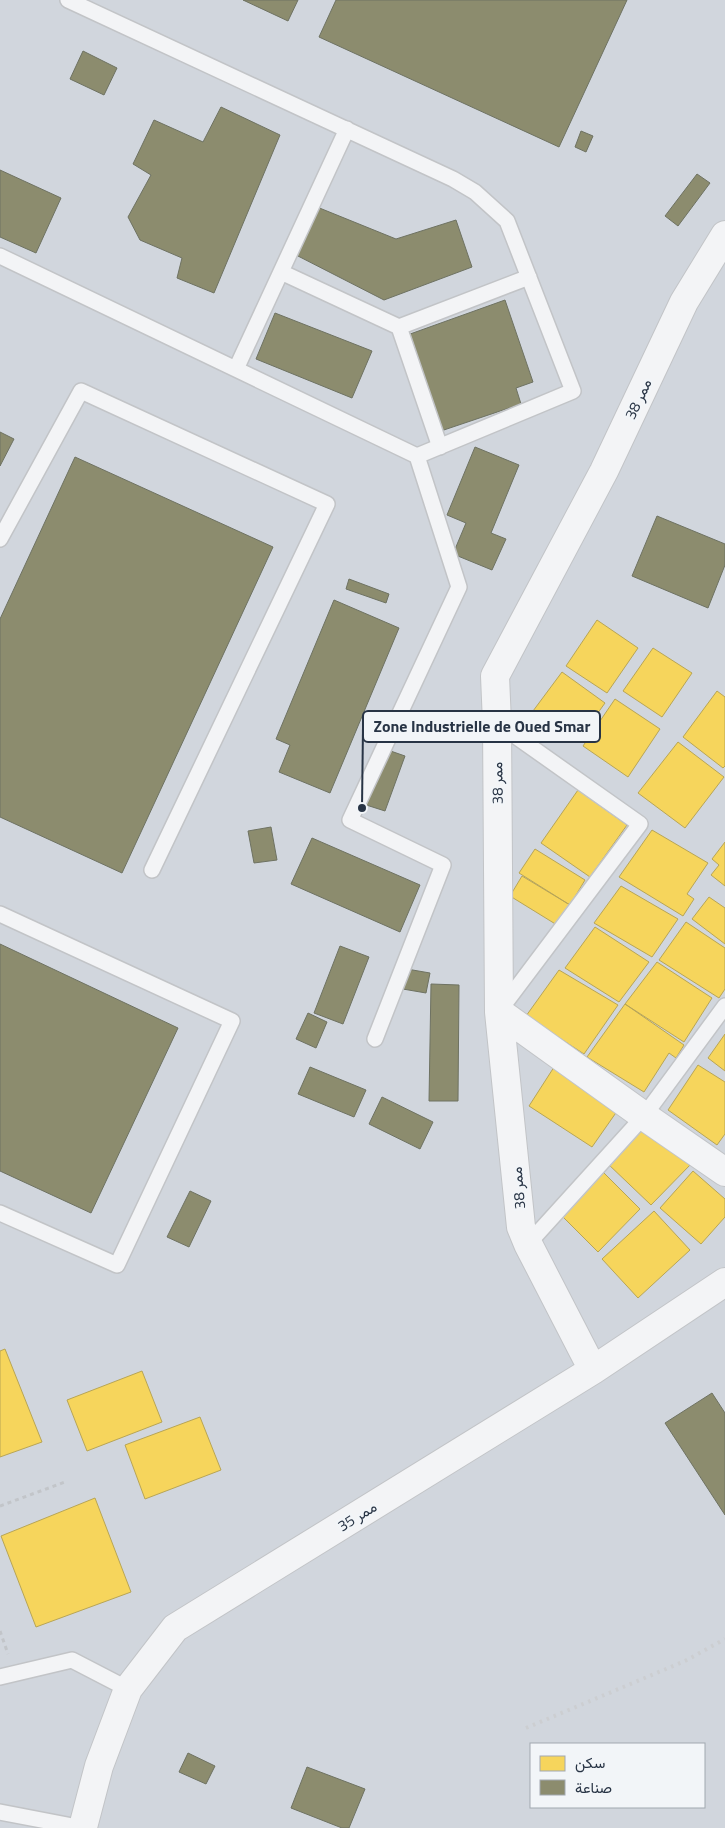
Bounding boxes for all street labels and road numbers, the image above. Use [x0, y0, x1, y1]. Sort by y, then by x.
street label: ممر 38 [619, 375, 657, 423]
street label: ممر 38 [485, 762, 509, 804]
street label: ممر 38 [505, 1166, 531, 1210]
street label: ممر 35 [333, 1495, 381, 1537]

